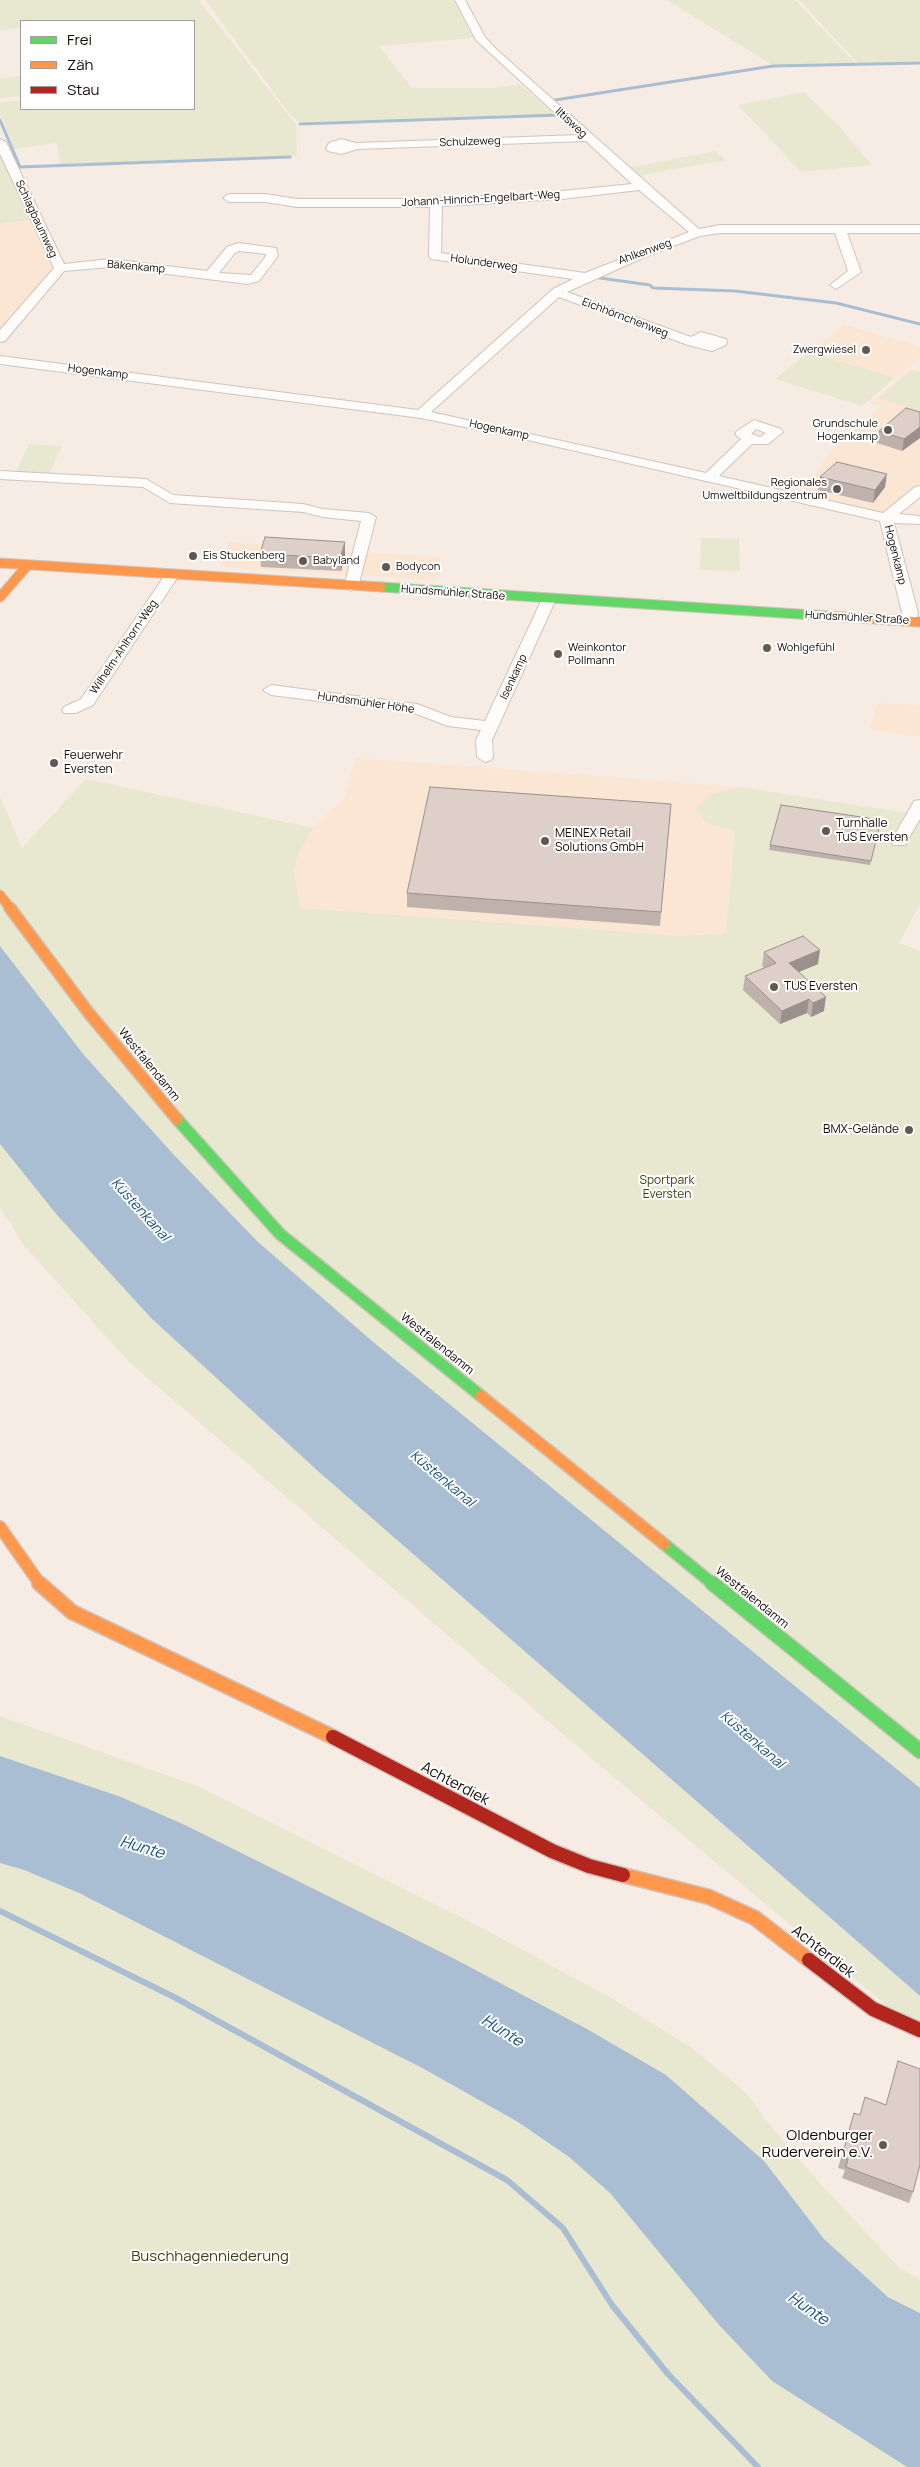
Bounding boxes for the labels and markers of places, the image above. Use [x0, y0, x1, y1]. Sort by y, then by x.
place label: Zwergwiesel [793, 343, 856, 357]
marker: Zwergwiesel [860, 344, 872, 356]
place label: Grundschule Hogenkamp [813, 417, 878, 443]
marker: Grundschule Hogenkamp [882, 424, 894, 436]
place label: Regionales Umweltbildungszentrum [702, 476, 827, 502]
marker: Regionales Umweltbildungszentrum [831, 483, 843, 495]
place label: Eis Stuckenberg [203, 549, 285, 563]
marker: Eis Stuckenberg [187, 550, 199, 562]
place label: Babyland [313, 554, 360, 568]
marker: Babyland [297, 555, 309, 567]
place label: Bodycon [396, 560, 440, 574]
marker: Bodycon [380, 561, 392, 573]
place label: Weinkontor Pollmann [568, 641, 626, 667]
place label: Wohlgefühl [777, 641, 835, 655]
marker: Wohlgefühl [761, 642, 773, 654]
marker: Weinkontor Pollmann [552, 648, 564, 660]
place label: Feuerwehr Eversten [64, 749, 123, 777]
marker: Feuerwehr Eversten [48, 757, 60, 769]
place label: Turnhalle TuS Eversten [836, 817, 908, 845]
marker: Turnhalle TuS Eversten [820, 825, 832, 837]
place label: MEINEX Retail Solutions GmbH [555, 827, 644, 855]
marker: MEINEX Retail Solutions GmbH [539, 835, 551, 847]
place label: TUS Eversten [784, 980, 858, 994]
marker: TUS Eversten [768, 981, 780, 993]
place label: BMX-Gelände [823, 1123, 899, 1137]
marker: BMX-Gelände [903, 1124, 915, 1136]
place label: Oldenburger Ruderverein e.V. [762, 2127, 873, 2162]
marker: Oldenburger Ruderverein e.V. [877, 2139, 889, 2151]

